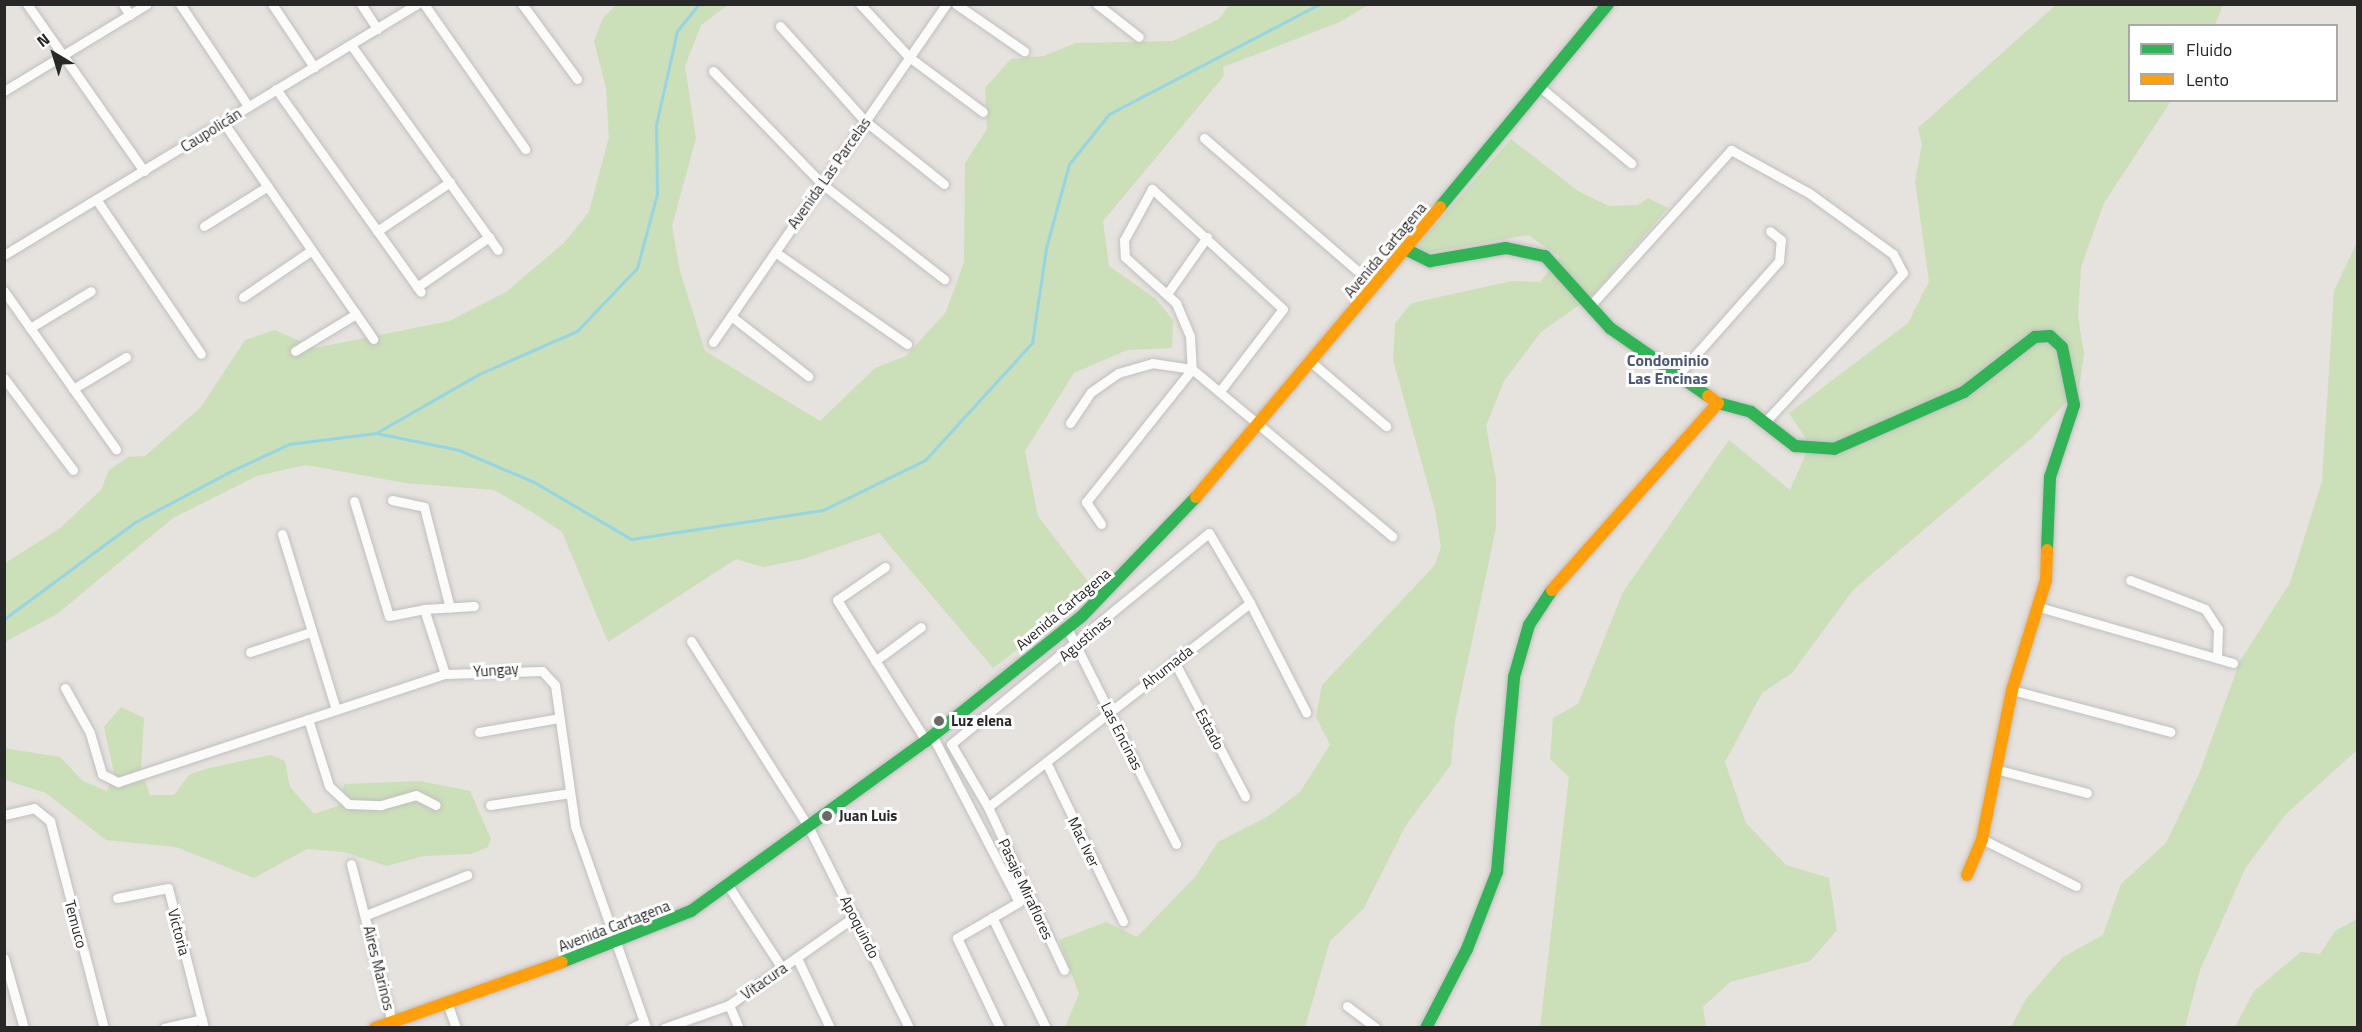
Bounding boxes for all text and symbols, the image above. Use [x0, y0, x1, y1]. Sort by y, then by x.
north arrow [24, 24, 84, 84]
legend [2128, 24, 2338, 102]
text: N [31, 27, 55, 53]
text: Fluido [2186, 36, 2232, 63]
text: Lento [2186, 66, 2229, 93]
street label: Caupolicán [177, 104, 245, 156]
street label: Avenida Las Parcelas [784, 114, 874, 232]
street label: Avenida Cartagena [1340, 199, 1430, 301]
district label: Condominio Las Encinas [1627, 350, 1709, 388]
street label: Avenida Cartagena [1012, 564, 1114, 654]
street label: Agustinas [1055, 611, 1115, 665]
street label: Ahumada [1138, 641, 1196, 693]
street label: Yungay [473, 659, 519, 681]
street label: Las Encinas [1097, 699, 1147, 773]
street label: Estado [1192, 705, 1228, 753]
place label: Luz elena [951, 712, 1012, 730]
marker: Luz elena [932, 714, 946, 728]
place label: Juan Luis [839, 807, 897, 825]
marker: Juan Luis [820, 809, 834, 823]
street label: Mac Iver [1064, 814, 1104, 870]
street label: Pasaje Miraflores [995, 836, 1057, 942]
street label: Apoquindo [837, 893, 883, 961]
street label: Avenida Cartagena [556, 896, 672, 956]
street label: Temuco [61, 898, 91, 950]
street label: Victoria [164, 907, 194, 957]
street label: Aires Marinos [360, 924, 398, 1012]
street label: Vitacura [738, 959, 790, 1003]

